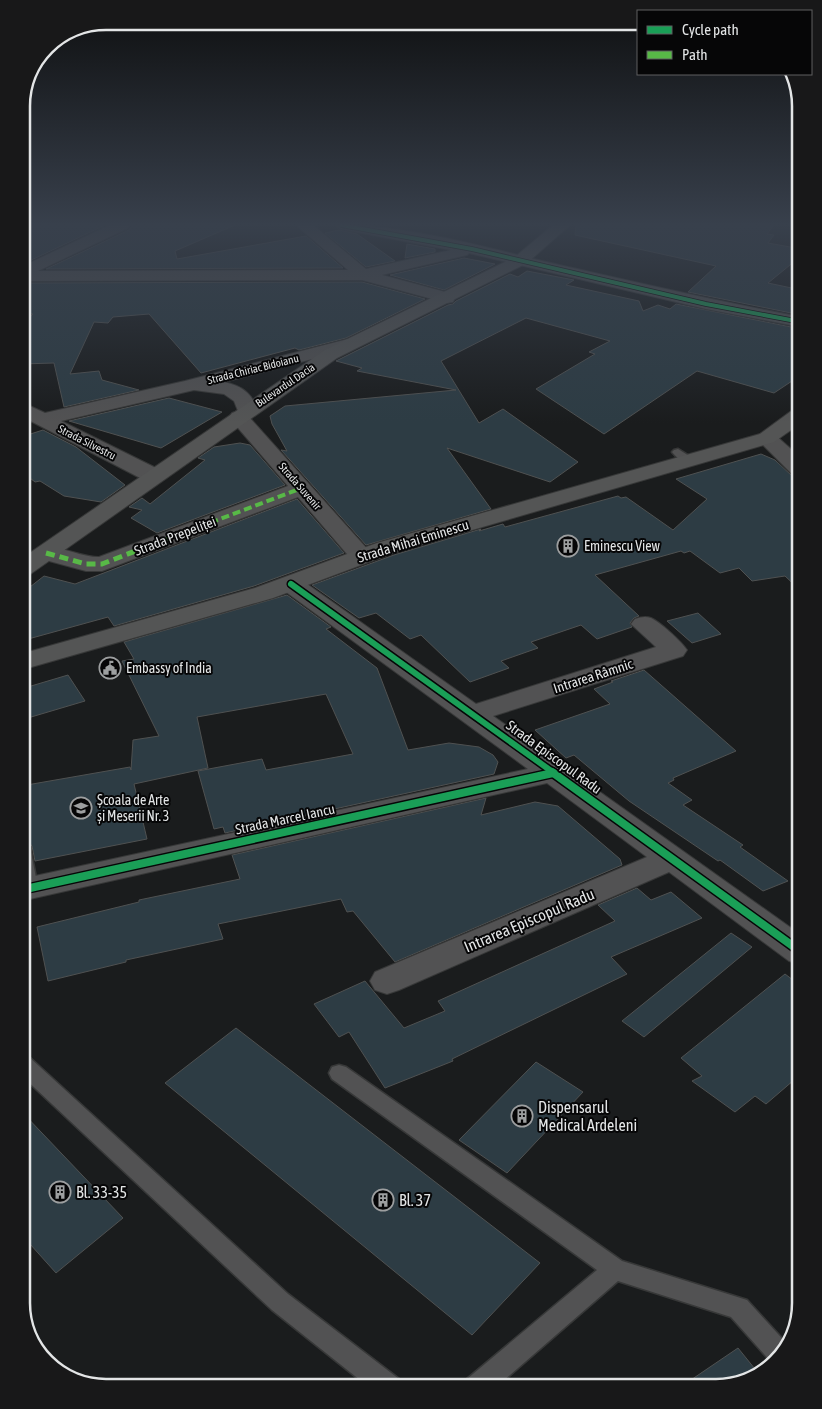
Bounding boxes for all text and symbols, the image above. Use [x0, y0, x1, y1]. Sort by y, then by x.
legend [637, 10, 812, 75]
text: Cycle path [682, 21, 739, 38]
text: Path [682, 46, 708, 63]
street label: Strada Chiriac Bidoianu [206, 352, 300, 386]
street label: Bulevardul Dacia [253, 361, 317, 409]
street label: Strada Silvestru [56, 422, 118, 462]
street label: Strada Suvenir [276, 460, 324, 512]
street label: Strada Prepeliței [132, 513, 218, 559]
street label: Strada Mihai Eminescu [355, 516, 471, 566]
building icon: Eminescu View [556, 534, 580, 558]
place label: Eminescu View [584, 538, 661, 554]
street label: Intrarea Râmnic [551, 655, 635, 696]
public building icon: Embassy of India [98, 656, 122, 680]
place label: Embassy of India [126, 660, 212, 676]
street label: Strada Episcopul Radu [503, 717, 605, 797]
place label: Școala de Arte și Meserii Nr. 3 [97, 792, 169, 824]
school or university icon: Școala de Arte și Meserii Nr. 3 [69, 796, 93, 820]
street label: Strada Marcel Iancu [234, 801, 336, 837]
street label: Intrarea Episcopul Radu [461, 884, 597, 956]
place label: Dispensarul Medical Ardeleni [538, 1098, 637, 1134]
building icon: Dispensarul Medical Ardeleni [510, 1104, 534, 1128]
building icon: Bl. 33-35 [48, 1180, 72, 1204]
place label: Bl. 33-35 [76, 1183, 127, 1201]
building icon: Bl. 37 [371, 1188, 395, 1212]
place label: Bl. 37 [399, 1191, 431, 1209]

